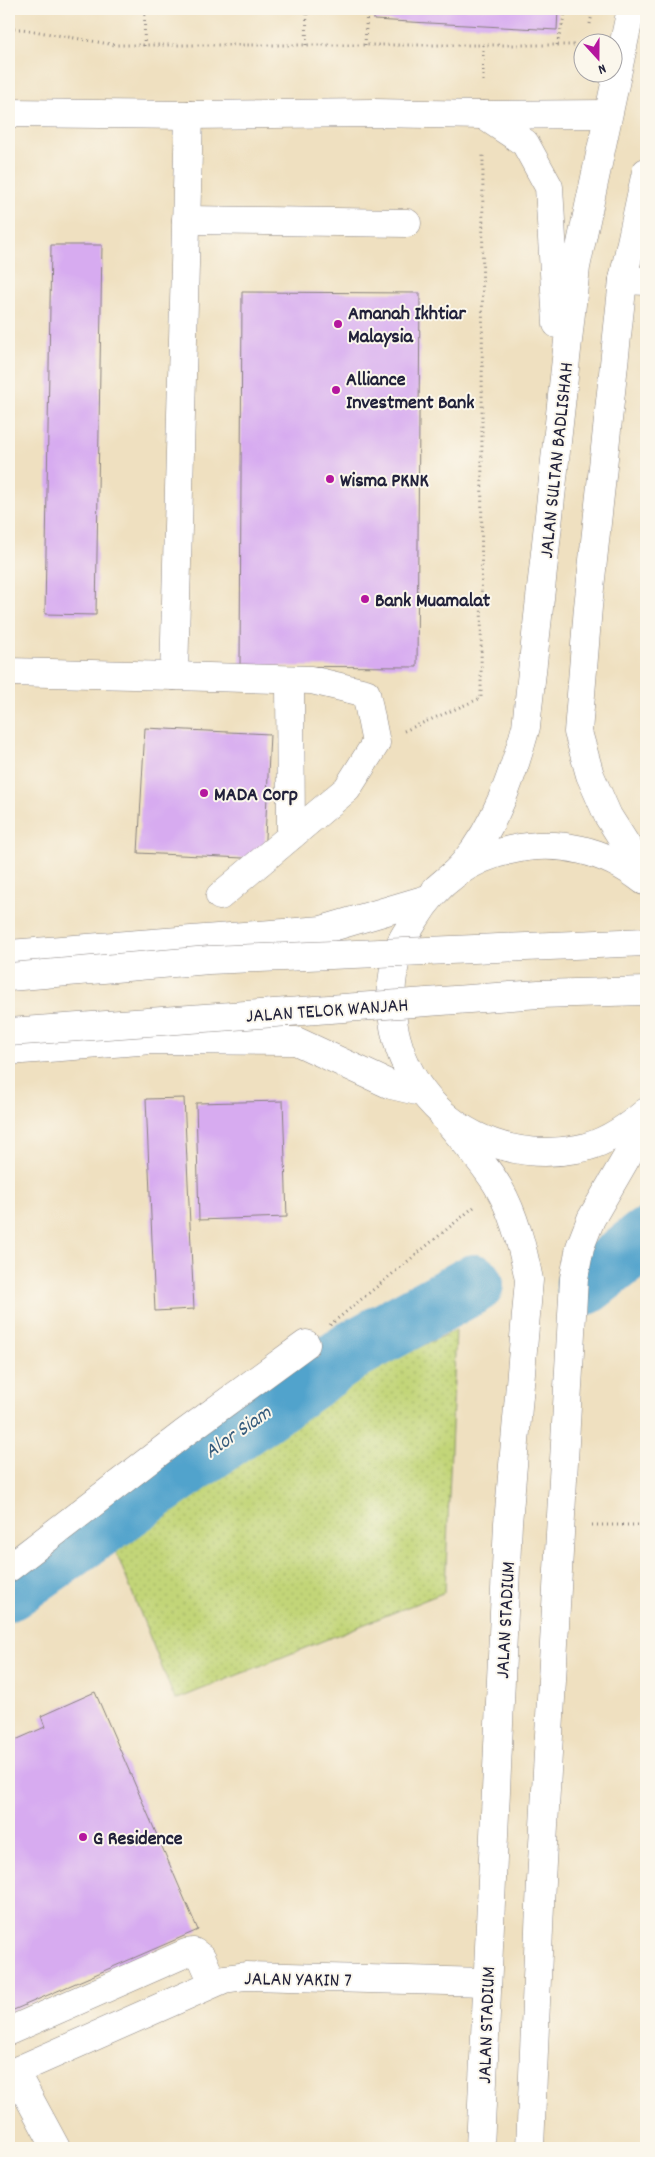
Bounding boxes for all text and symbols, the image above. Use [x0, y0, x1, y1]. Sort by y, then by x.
north arrow [572, 32, 622, 82]
text: N [595, 58, 609, 79]
place label: Amanah Ikhtiar Malaysia [348, 301, 466, 352]
marker: Amanah Ikhtiar Malaysia [332, 318, 344, 330]
street label: JALAN SULTAN BADLISHAH [534, 361, 582, 560]
place label: Alliance Investment Bank [346, 367, 474, 418]
marker: Alliance Investment Bank [330, 384, 342, 396]
place label: Wisma PKNK [340, 468, 429, 496]
marker: Wisma PKNK [324, 473, 336, 485]
place label: Bank Muamalat [375, 588, 491, 616]
marker: Bank Muamalat [359, 593, 371, 605]
place label: MADA Corp [214, 782, 298, 810]
marker: MADA Corp [198, 787, 210, 799]
street label: JALAN TELOK WANJAH [245, 992, 410, 1032]
water label: Alor Siam [199, 1399, 279, 1467]
street label: JALAN STADIUM [490, 1561, 524, 1680]
place label: G Residence [93, 1826, 183, 1854]
marker: G Residence [77, 1831, 89, 1843]
street label: JALAN YAKIN 7 [244, 1966, 352, 1996]
street label: JALAN STADIUM [472, 1966, 504, 2084]

